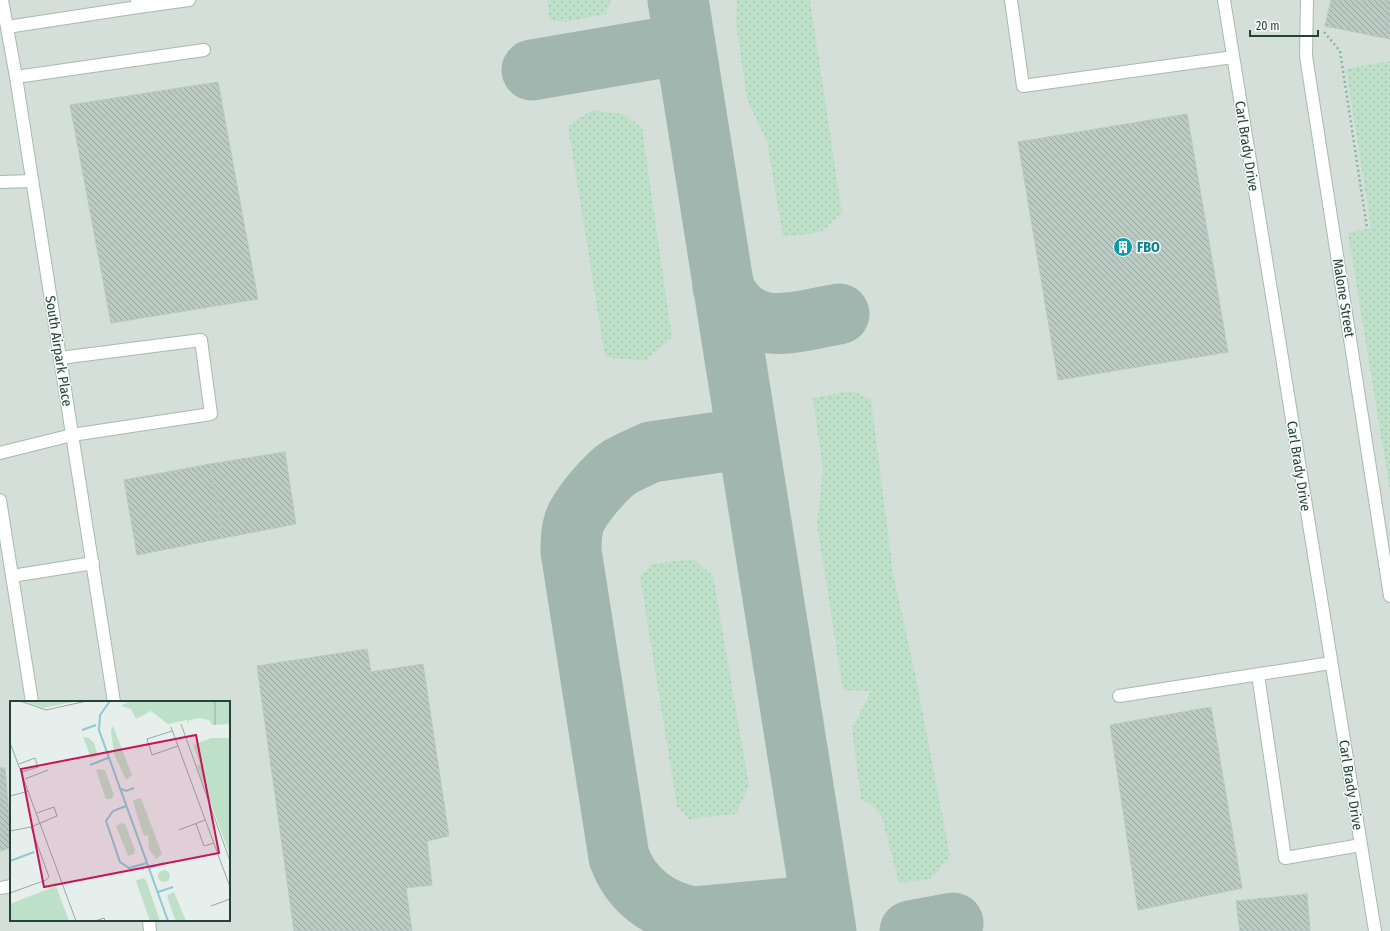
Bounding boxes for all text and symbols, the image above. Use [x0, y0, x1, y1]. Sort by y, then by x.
scale bar [1250, 12, 1318, 38]
text: 20 m [1256, 19, 1280, 33]
street label: Carl Brady Drive [1231, 100, 1262, 193]
building icon: FBO [1112, 236, 1134, 258]
place label: FBO [1137, 239, 1160, 256]
street label: Malone Street [1329, 257, 1358, 339]
street label: South Airpark Place [41, 295, 76, 408]
street label: Carl Brady Drive [1283, 420, 1314, 513]
inset map [10, 701, 230, 921]
street label: Carl Brady Drive [1335, 739, 1366, 832]

